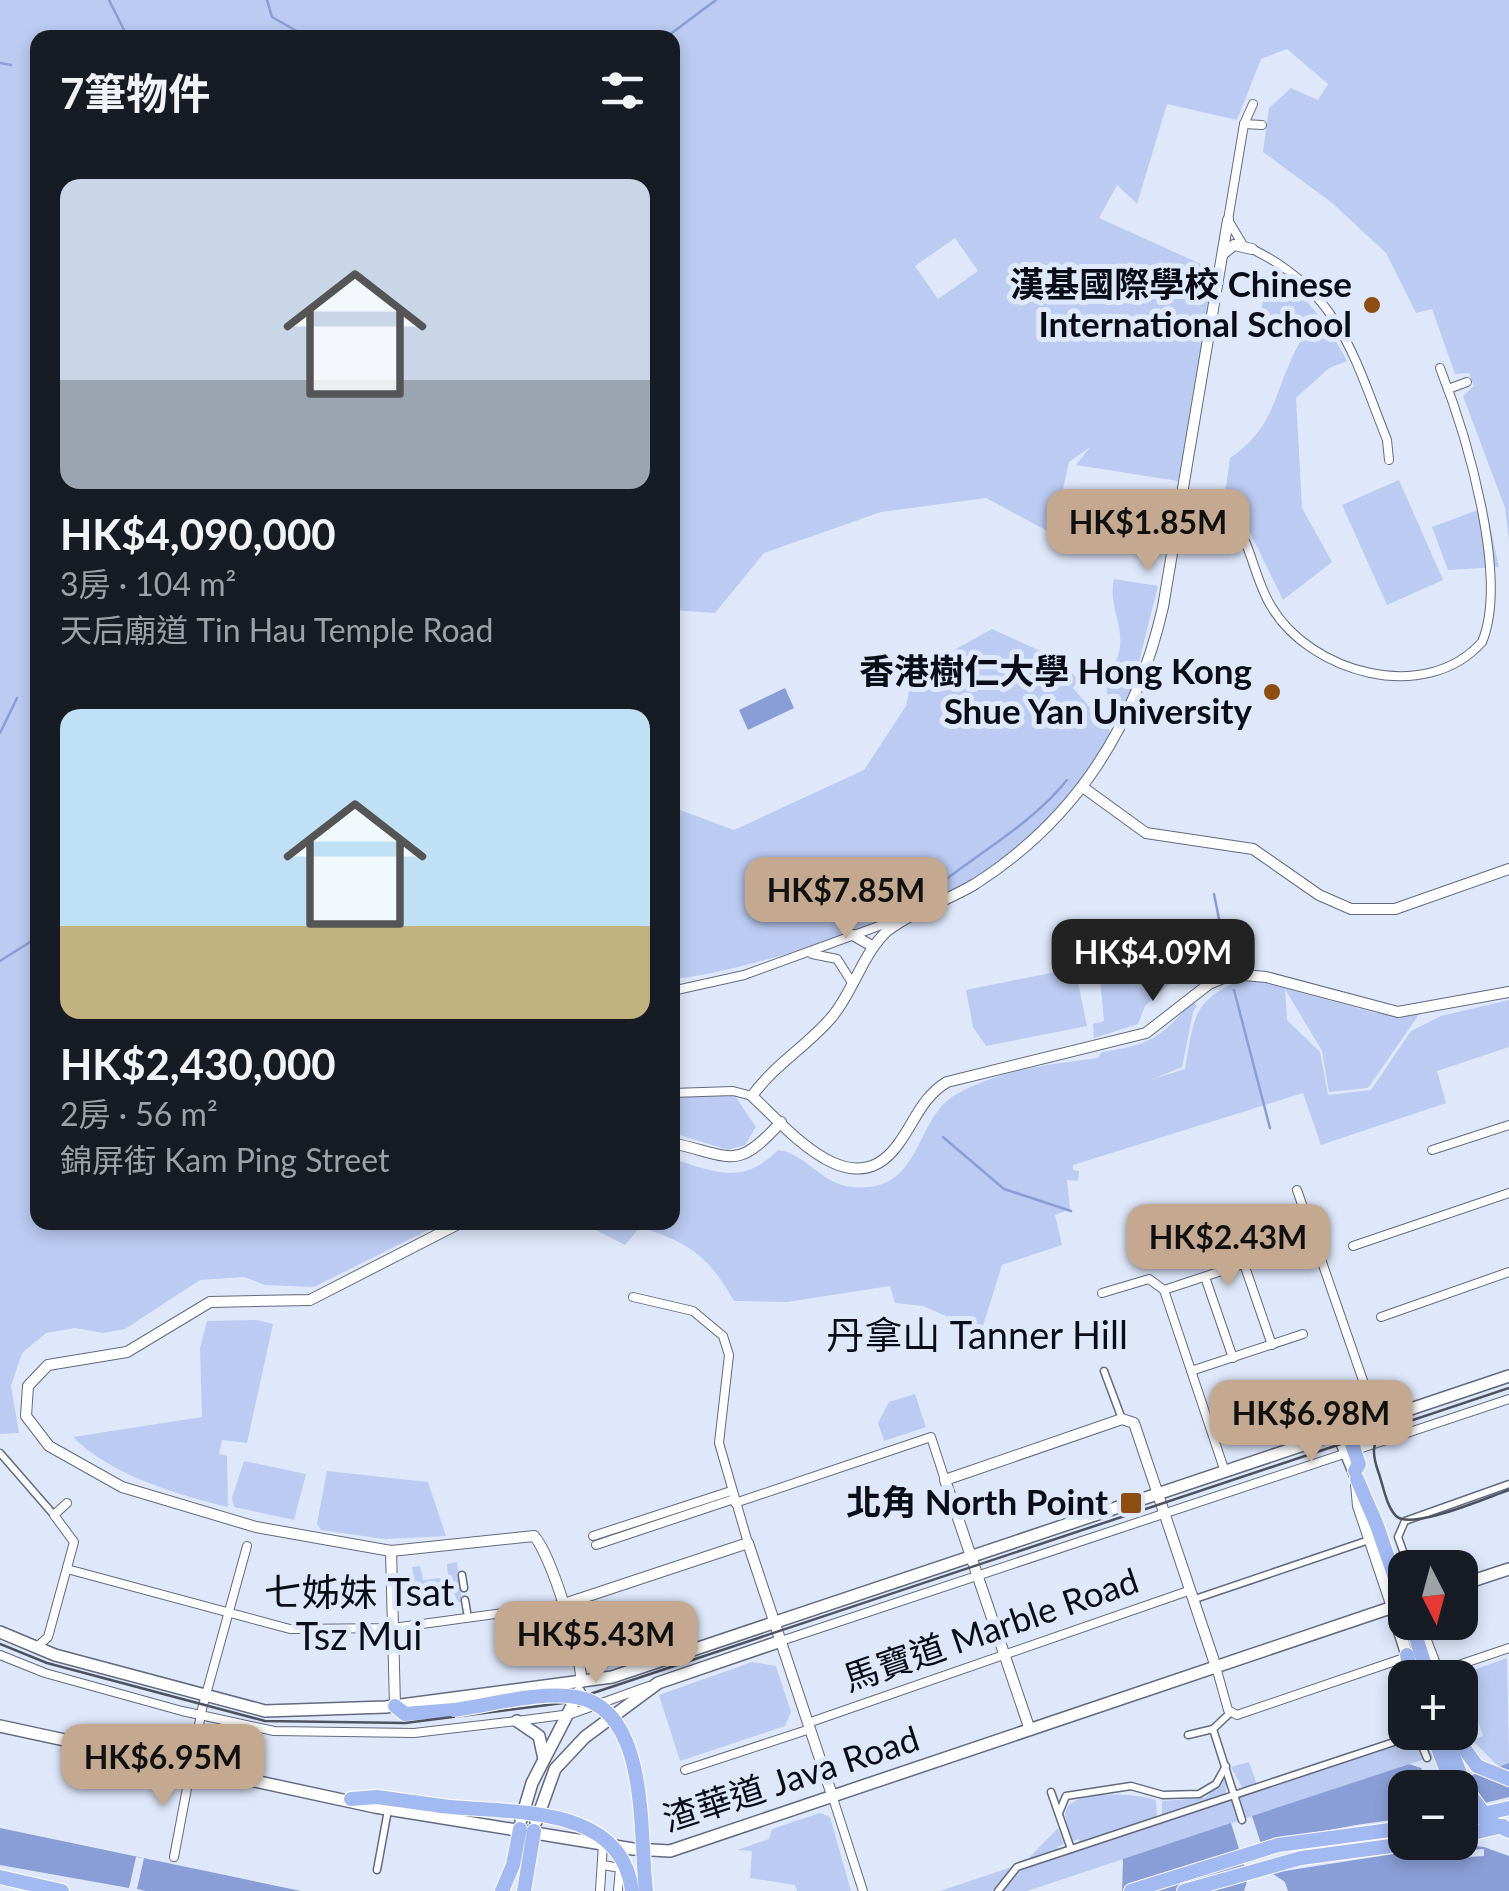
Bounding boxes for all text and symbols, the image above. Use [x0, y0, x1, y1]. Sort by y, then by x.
icon: filters [595, 63, 650, 118]
text: 7筆物件 [60, 68, 210, 118]
icon: home [265, 244, 445, 424]
place label: 漢基國際學校 Chinese International School [1009, 262, 1352, 344]
marker: 漢基國際學校 Chinese International School [1361, 294, 1383, 316]
pin: HK$1.85M [1045, 489, 1251, 574]
text: HK$1.85M [1069, 502, 1227, 541]
text: HK$4,090,000 [60, 509, 336, 559]
text: 3房 · 104 m² [60, 564, 236, 603]
text: 天后廟道 Tin Hau Temple Road [60, 610, 493, 649]
place label: 香港樹仁大學 Hong Kong Shue Yan University [859, 649, 1253, 731]
marker: 香港樹仁大學 Hong Kong Shue Yan University [1261, 681, 1283, 703]
icon: home [265, 774, 445, 954]
pin: HK$7.85M [743, 857, 949, 942]
text: HK$7.85M [767, 870, 925, 909]
pin: HK$4.09M [1050, 919, 1256, 1004]
text: HK$4.09M [1074, 932, 1232, 971]
text: HK$2,430,000 [60, 1039, 336, 1089]
text: 2房 · 56 m² [60, 1094, 218, 1133]
text: 錦屏街 Kam Ping Street [60, 1140, 389, 1179]
pin: HK$2.43M [1125, 1204, 1331, 1289]
text: HK$2.43M [1149, 1217, 1307, 1256]
district label: 丹拿山 Tanner Hill [826, 1311, 1128, 1357]
pin: HK$6.98M [1208, 1380, 1414, 1465]
text: HK$6.98M [1232, 1393, 1390, 1432]
place label: 北角 North Point [846, 1480, 1108, 1522]
marker: 北角 North Point [1118, 1490, 1144, 1516]
north arrow [1388, 1550, 1478, 1640]
map controls [1388, 1550, 1478, 1860]
street label: 馬寶道 Marble Road [837, 1558, 1143, 1698]
district label: 七姊妹 Tsat Tsz Mui [264, 1568, 455, 1658]
pin: HK$5.43M [493, 1601, 699, 1686]
text: HK$5.43M [517, 1614, 675, 1653]
button: + [1388, 1660, 1478, 1750]
street label: 渣華道 Java Road [657, 1716, 924, 1838]
pin: HK$6.95M [60, 1724, 266, 1809]
text: HK$6.95M [84, 1737, 242, 1776]
button: − [1388, 1770, 1478, 1860]

